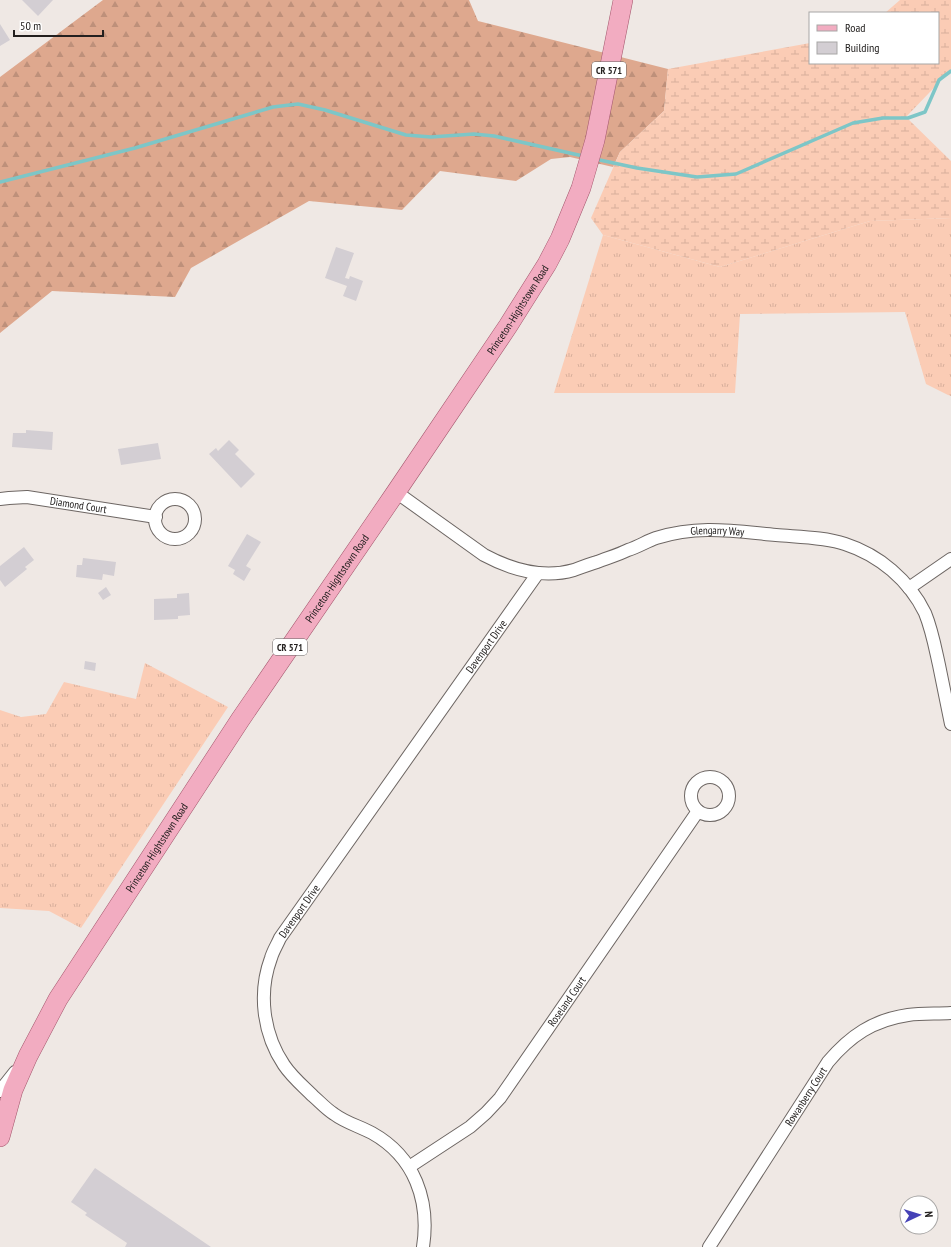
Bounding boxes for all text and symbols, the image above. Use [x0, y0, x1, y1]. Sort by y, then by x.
scale bar [14, 12, 103, 38]
legend [809, 12, 939, 64]
text: 50 m [20, 18, 41, 33]
text: Road [845, 20, 865, 35]
text: Building [845, 40, 880, 55]
road number: CR 571 [592, 62, 626, 78]
street label: Princeton-Hightstown Road [484, 262, 552, 357]
street label: Diamond Court [49, 494, 108, 516]
street label: Glengarry Way [690, 523, 746, 539]
street label: Princeton-Hightstown Road [302, 531, 372, 625]
street label: Davenport Drive [462, 617, 510, 676]
road number: CR 571 [273, 639, 307, 655]
street label: Princeton-Hightstown Road [123, 800, 191, 895]
street label: Davenport Drive [275, 881, 323, 940]
street label: Roseland Court [545, 974, 589, 1029]
street label: Rowanberry Court [782, 1064, 830, 1129]
north arrow [899, 1195, 939, 1235]
text: N [922, 1211, 936, 1218]

